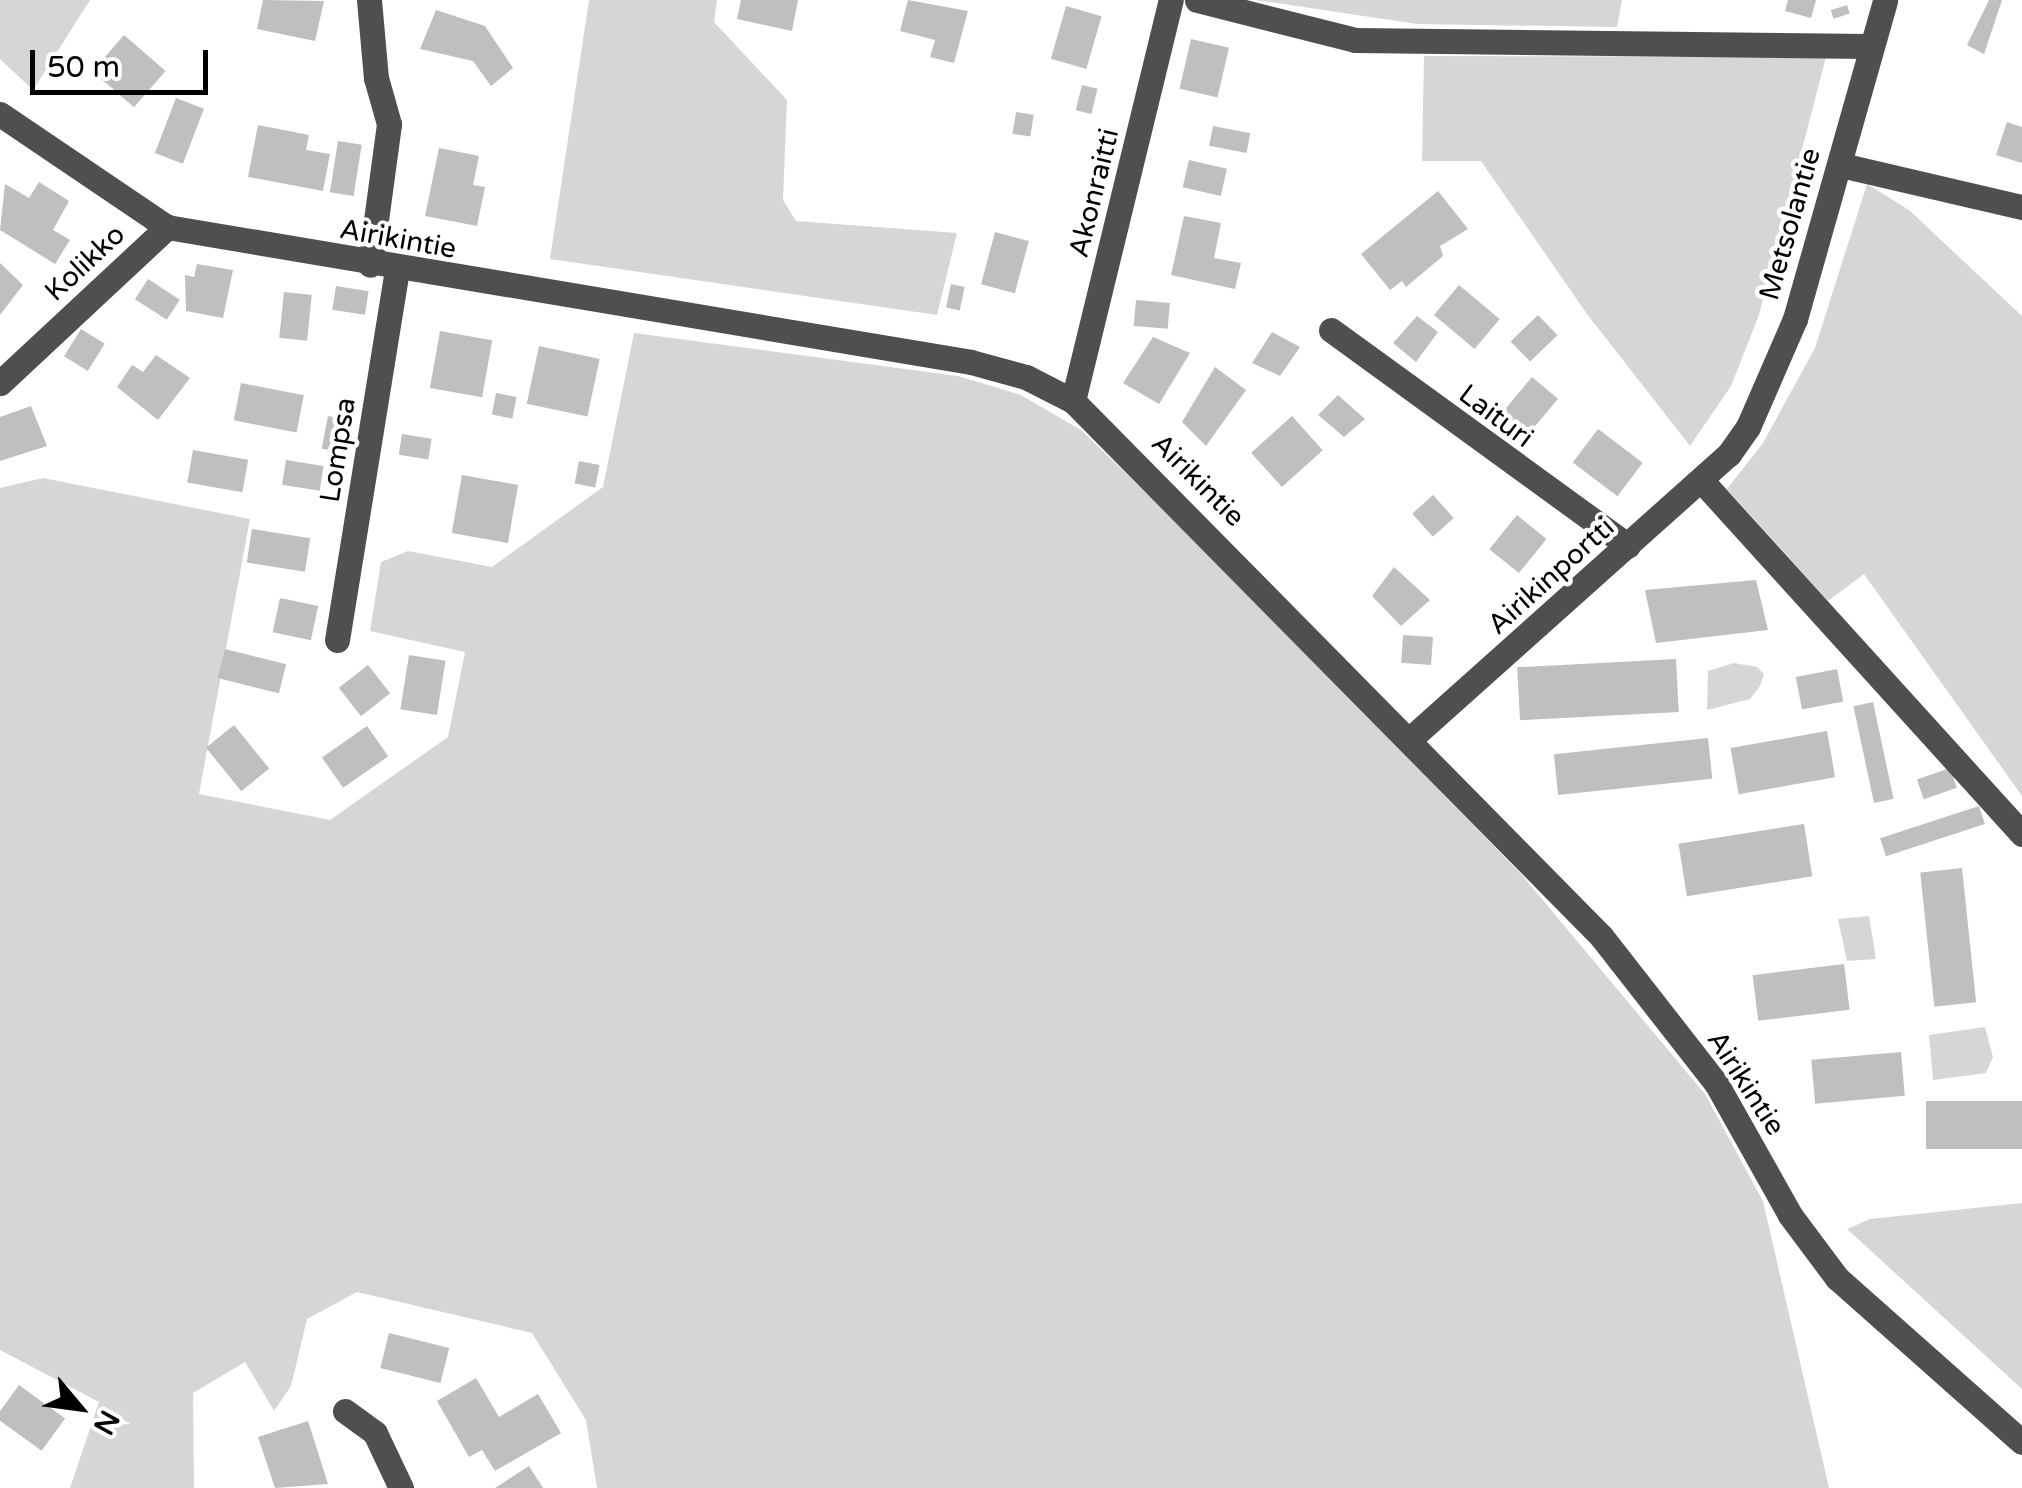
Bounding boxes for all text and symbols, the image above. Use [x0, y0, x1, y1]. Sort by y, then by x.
scale bar [35, 30, 212, 92]
text: 50 m [47, 49, 120, 86]
street label: Akonraitti [1062, 125, 1126, 261]
street label: Metsolantie [1752, 144, 1828, 304]
street label: Airikintie [337, 212, 459, 266]
street label: Kolikko [38, 218, 132, 308]
street label: Laituri [1452, 377, 1540, 455]
street label: Lompsa [313, 395, 363, 505]
street label: Airikintie [1144, 426, 1252, 534]
street label: Airikinportti [1481, 511, 1621, 641]
street label: Airikintie [1700, 1024, 1792, 1142]
north arrow [30, 1358, 130, 1458]
text: N [86, 1404, 127, 1441]

